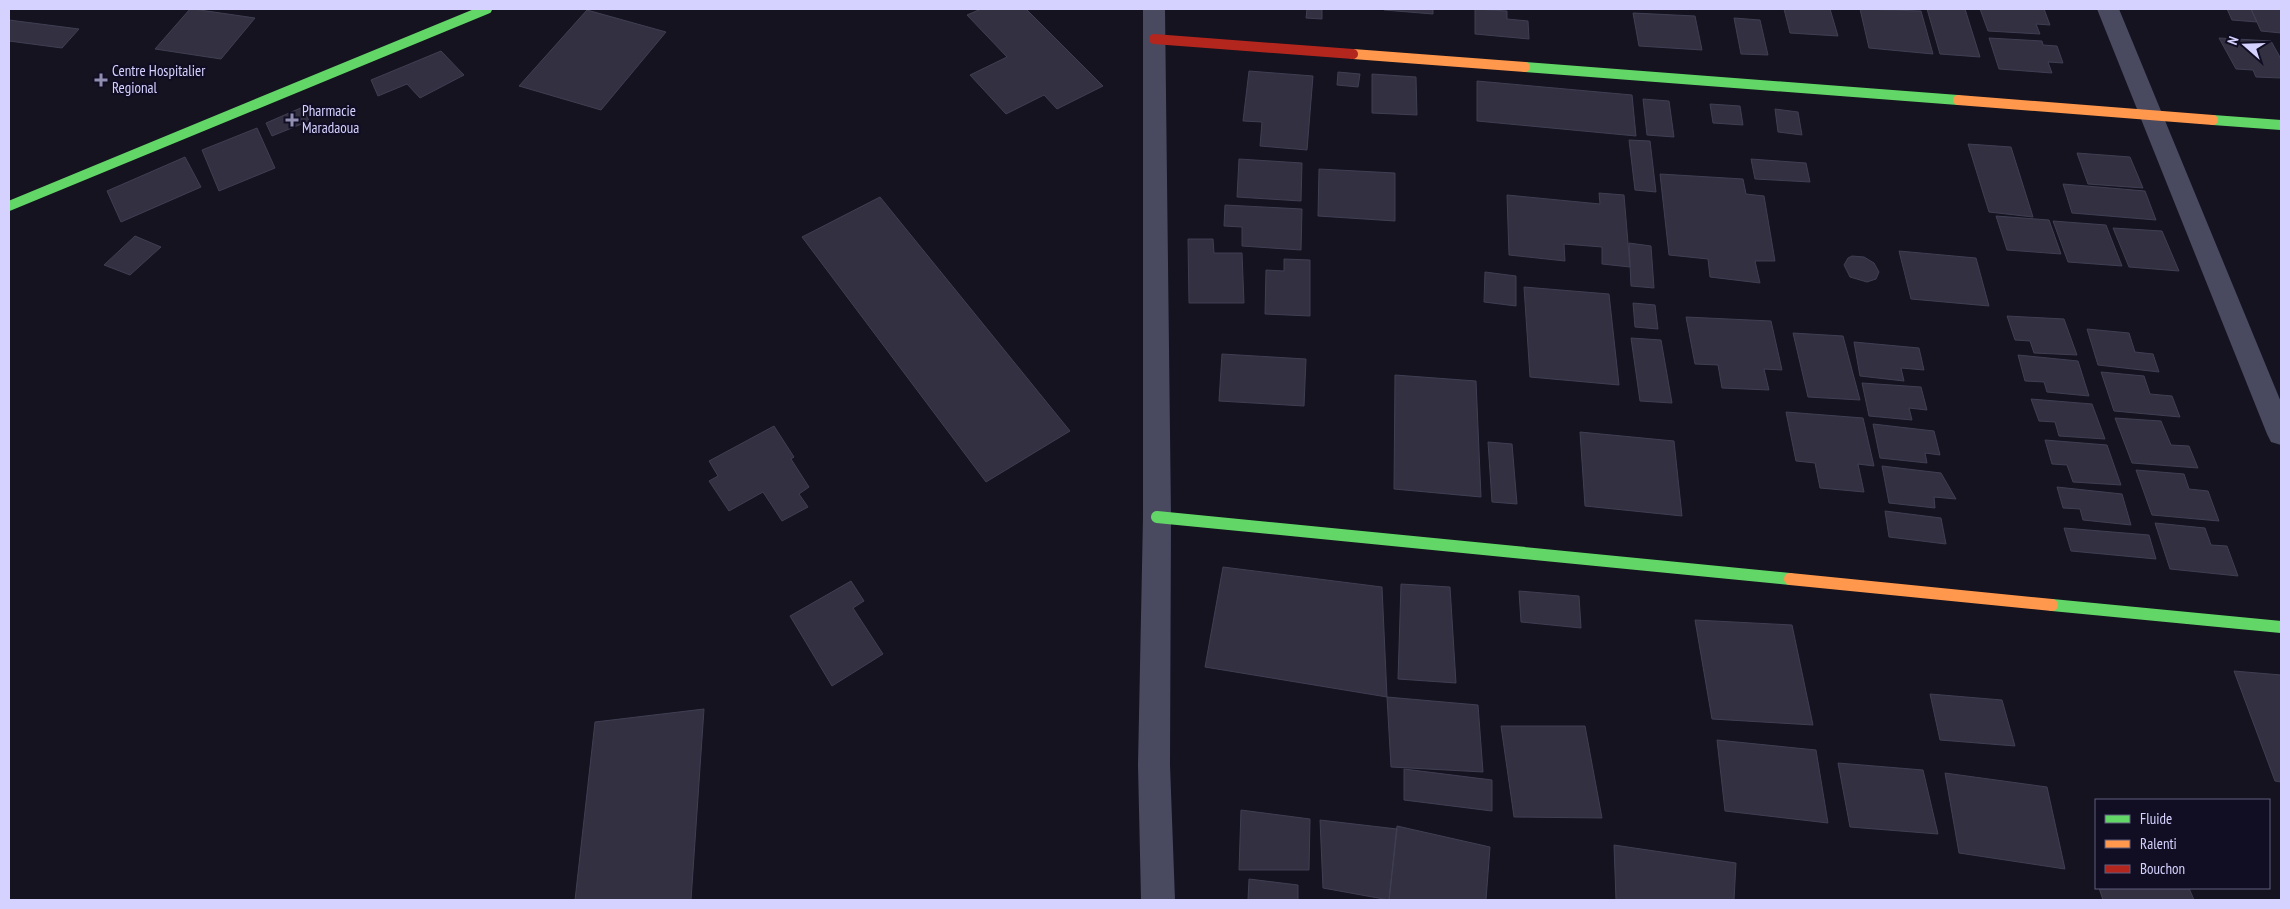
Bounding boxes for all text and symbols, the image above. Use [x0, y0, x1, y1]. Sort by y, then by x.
north arrow [2220, 20, 2270, 70]
text: N [2223, 34, 2243, 47]
place label: Centre Hospitalier Regional [112, 61, 206, 97]
marker: Centre Hospitalier Regional [94, 73, 108, 87]
place label: Pharmacie Maradaoua [302, 101, 359, 137]
marker: Pharmacie Maradaoua [286, 114, 298, 126]
legend [2095, 799, 2270, 889]
text: Fluide [2140, 809, 2172, 828]
text: Ralenti [2140, 834, 2177, 853]
text: Bouchon [2140, 859, 2185, 878]

